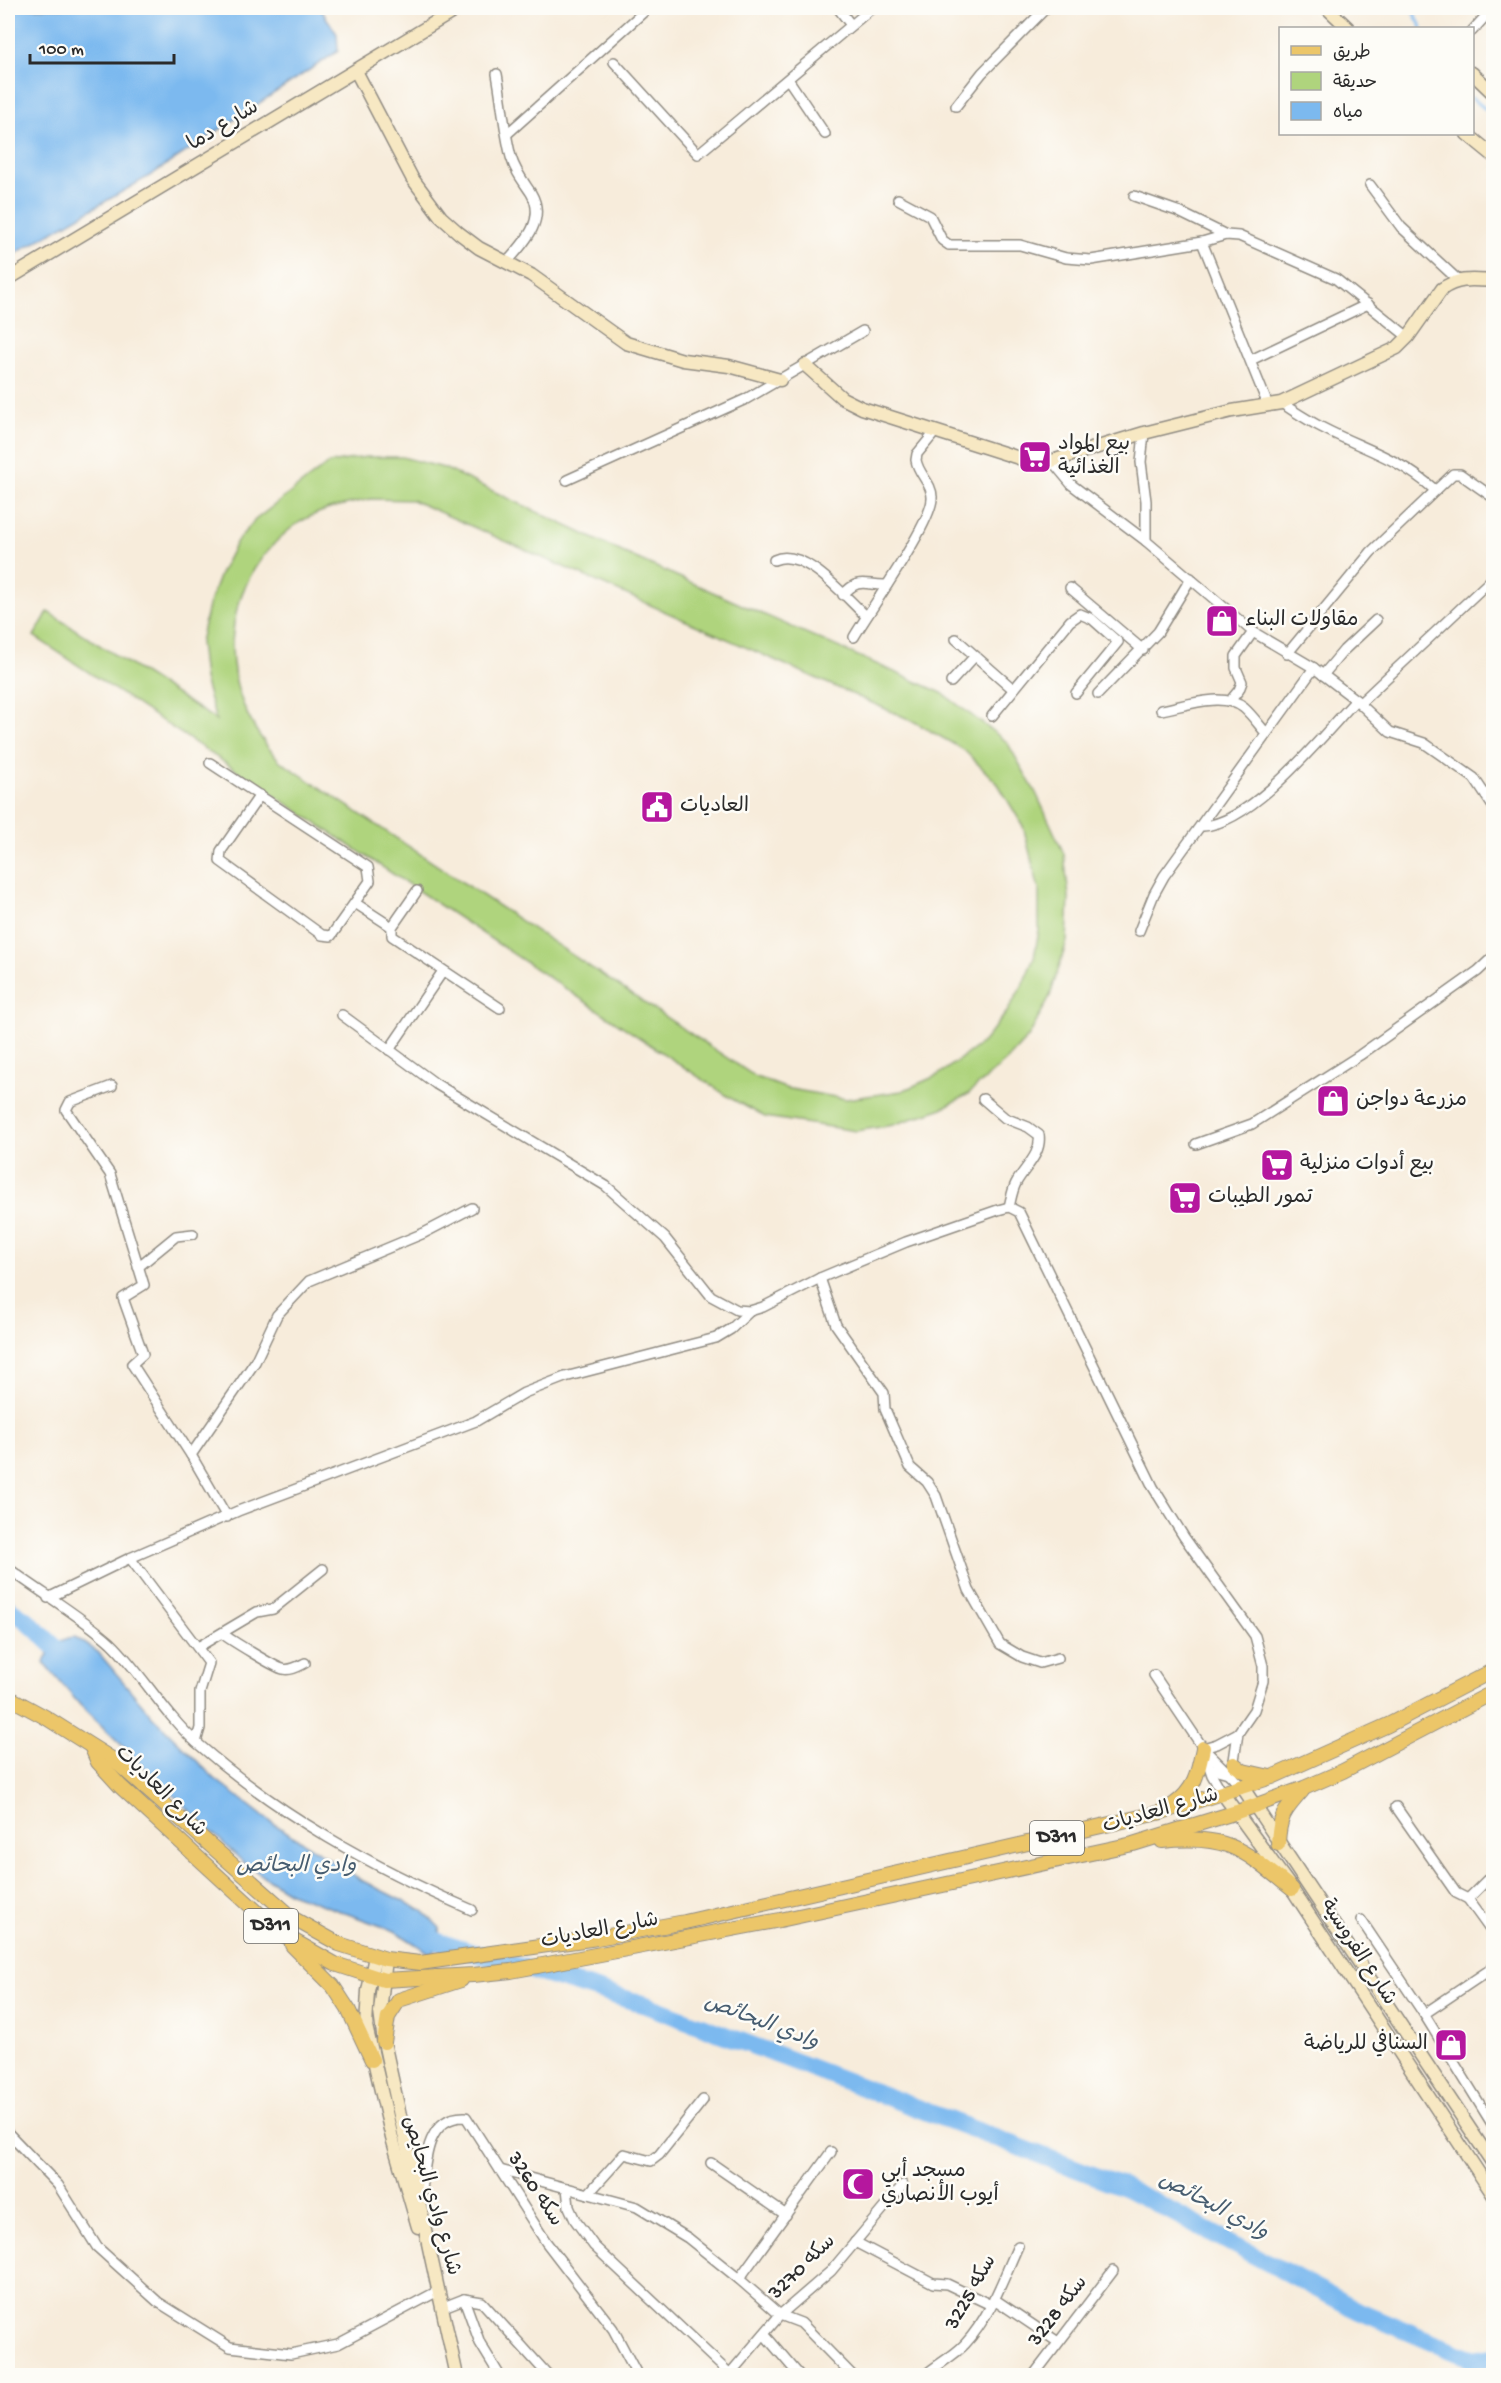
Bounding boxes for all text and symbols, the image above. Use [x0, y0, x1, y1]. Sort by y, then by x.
scale bar [30, 27, 174, 65]
legend [1279, 27, 1474, 135]
text: 100 m [38, 40, 84, 61]
text: طريق [1333, 43, 1371, 64]
text: حديقة [1333, 73, 1377, 94]
street label: شارع دما [184, 96, 264, 158]
text: مياه [1333, 103, 1363, 124]
place label: بيع المواد الغذائية [1058, 433, 1130, 482]
supermarket icon: بيع المواد الغذائية [1017, 439, 1053, 475]
shop icon: مقاولات البناء [1204, 603, 1240, 639]
place label: مقاولات البناء [1245, 609, 1358, 634]
public building icon: العاديات [639, 789, 675, 825]
place label: العاديات [680, 795, 749, 820]
shop icon: مزرعة دواجن [1315, 1083, 1351, 1119]
place label: مزرعة دواجن [1356, 1089, 1467, 1114]
supermarket icon: بيع أدوات منزلية [1259, 1147, 1295, 1183]
place label: بيع أدوات منزلية [1300, 1150, 1434, 1178]
supermarket icon: تمور الطيبات [1167, 1180, 1203, 1216]
place label: تمور الطيبات [1208, 1186, 1313, 1211]
street label: شارع العاديات [109, 1741, 211, 1843]
street label: شارع العاديات [1100, 1784, 1222, 1840]
road number: D311 [1030, 1821, 1084, 1855]
water label: وادي البحائص [236, 1853, 356, 1880]
street label: شارع الفروسية [1313, 1895, 1401, 2011]
street label: شارع العاديات [539, 1908, 661, 1956]
road number: D311 [244, 1909, 298, 1943]
water label: وادي البحائص [700, 1988, 822, 2057]
shop icon: السنافي للرياضة [1433, 2027, 1469, 2063]
place label: السنافي للرياضة [1304, 2028, 1428, 2058]
street label: شارع وادي البحايص [395, 2113, 465, 2279]
street label: سكه 3260 [500, 2147, 567, 2232]
place label: مسجد أبي أيوب الأنصاري [881, 2157, 999, 2209]
mosque icon: مسجد أبي أيوب الأنصاري [840, 2166, 876, 2202]
water label: وادي البحائص [1154, 2166, 1273, 2247]
street label: سكه 3270 [763, 2230, 842, 2307]
street label: سكه 3225 [940, 2251, 1003, 2336]
street label: سكه 3228 [1023, 2272, 1094, 2353]

